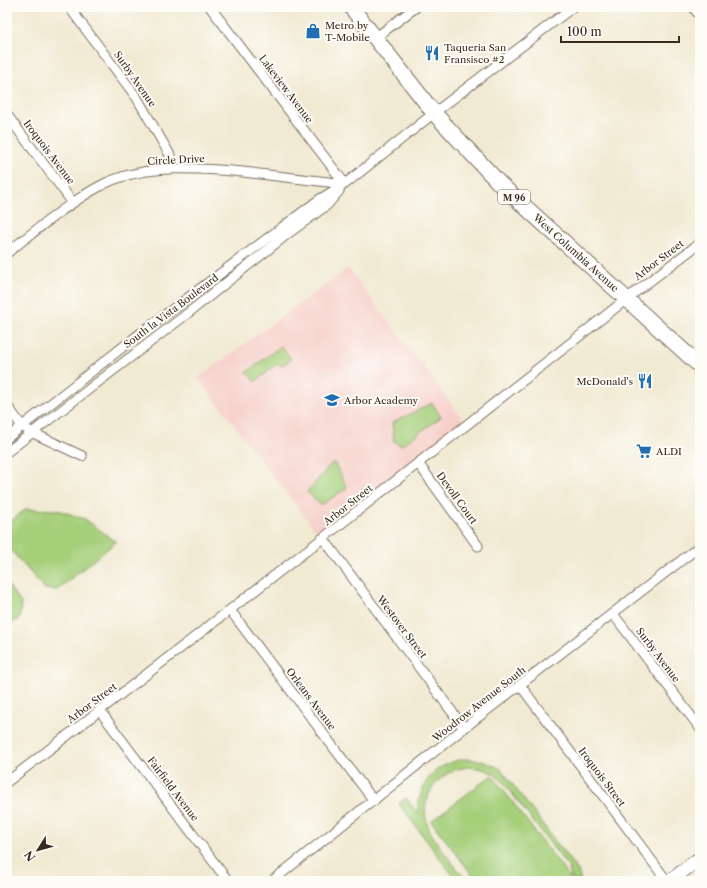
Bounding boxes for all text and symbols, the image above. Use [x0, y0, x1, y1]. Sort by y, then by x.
scale bar [561, 18, 679, 44]
place label: Metro by T-Mobile [325, 19, 370, 44]
shop icon: Metro by T-Mobile [304, 22, 322, 40]
text: 100 m [567, 24, 602, 39]
place label: Taqueria San Fransisco #2 [444, 41, 507, 66]
restaurant icon: Taqueria San Fransisco #2 [423, 44, 441, 62]
street label: Surby Avenue [111, 49, 159, 110]
street label: Lakeview Avenue [256, 52, 316, 126]
street label: Iroquois Avenue [20, 117, 78, 187]
street label: Circle Drive [147, 152, 205, 168]
road number: M 96 [498, 190, 530, 204]
street label: West Columbia Avenue [530, 211, 622, 295]
street label: Arbor Street [631, 237, 687, 283]
street label: South la Vista Boulevard [121, 271, 221, 351]
restaurant icon: McDonald's [636, 372, 654, 390]
place label: McDonald's [577, 375, 633, 388]
school or university icon: Arbor Academy [323, 391, 341, 409]
place label: Arbor Academy [343, 394, 419, 407]
supermarket icon: ALDI [635, 442, 653, 460]
place label: ALDI [655, 445, 682, 458]
street label: Devoll Court [434, 469, 480, 527]
street label: Arbor Street [320, 481, 376, 529]
street label: Westover Street [374, 592, 430, 661]
street label: Surby Avenue [633, 625, 683, 685]
street label: Woodrow Avenue South [429, 663, 529, 745]
street label: Orleans Avenue [283, 665, 339, 733]
street label: Arbor Street [64, 680, 120, 726]
street label: Iroquois Street [576, 745, 629, 810]
street label: Fairfield Avenue [145, 754, 202, 824]
north arrow [18, 830, 58, 870]
text: N [21, 848, 38, 864]

